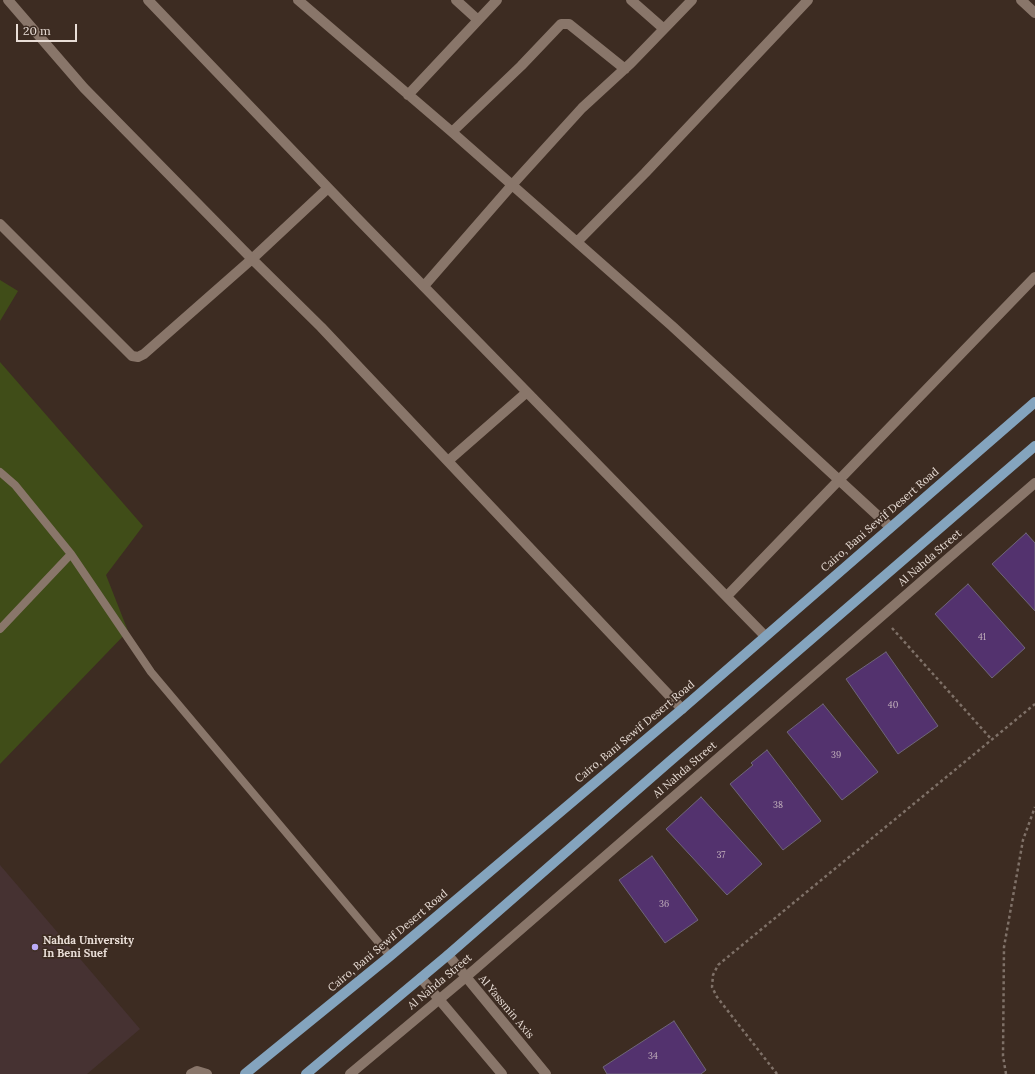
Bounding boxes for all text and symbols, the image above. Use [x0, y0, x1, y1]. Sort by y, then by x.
scale bar [18, 16, 79, 42]
text: 20 m [23, 23, 51, 38]
street label: Cairo, Bani Sewif Desert Road [818, 465, 942, 575]
street label: Al Nahda Street [896, 527, 964, 589]
house number: 41 [978, 632, 986, 642]
street label: Cairo, Bani Sewif Desert Road [573, 678, 697, 786]
house number: 40 [888, 700, 898, 710]
street label: Al Nahda Street [651, 739, 719, 801]
house number: 39 [831, 750, 841, 760]
house number: 38 [773, 800, 783, 810]
house number: 37 [717, 850, 725, 860]
street label: Cairo, Bani Sewif Desert Road [326, 887, 450, 995]
house number: 36 [659, 899, 669, 909]
place label: Nahda University In Beni Suef [43, 934, 134, 960]
marker: Nahda University In Beni Suef [30, 942, 40, 952]
street label: Al Nahda Street [405, 951, 475, 1013]
street label: Al Yassmin Axis [476, 973, 536, 1041]
house number: 34 [648, 1051, 658, 1061]

